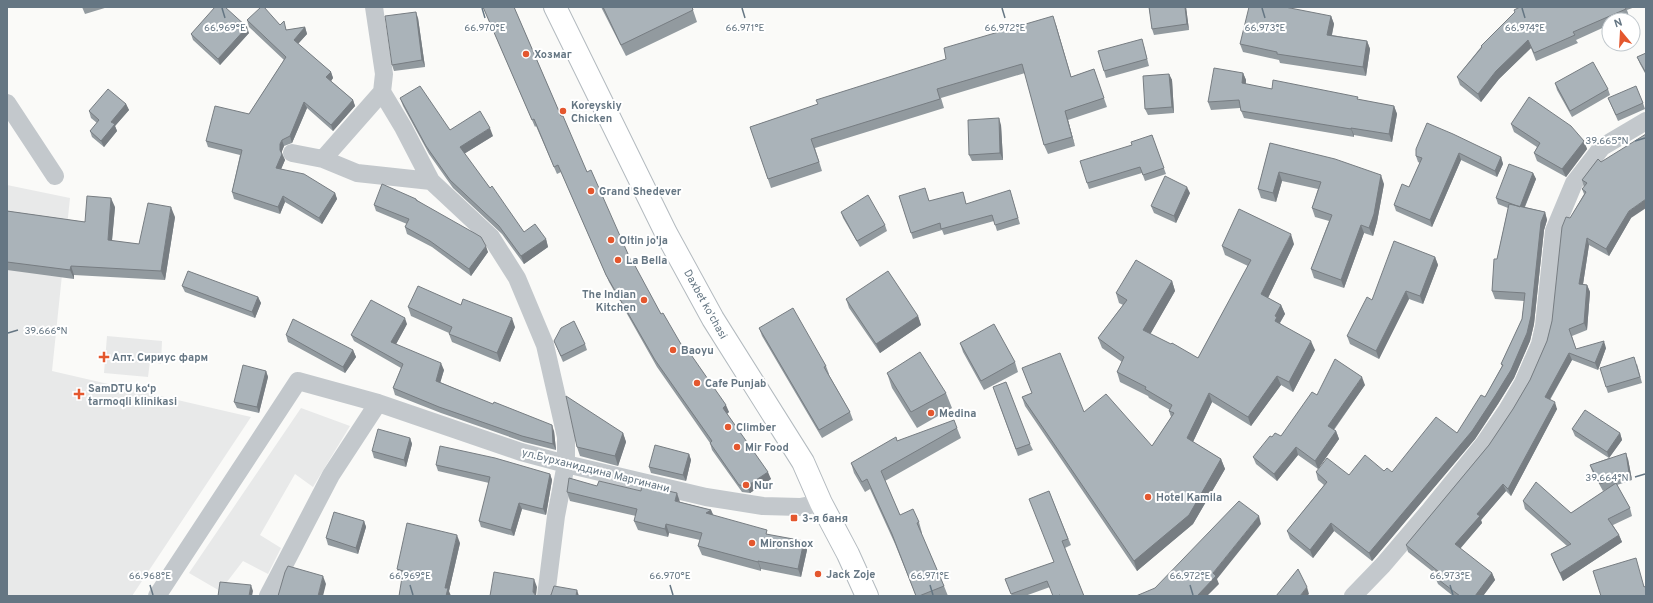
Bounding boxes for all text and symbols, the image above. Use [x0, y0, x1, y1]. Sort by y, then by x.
north arrow [1601, 12, 1641, 52]
text: N [1612, 16, 1624, 31]
text: 66.969°E [204, 22, 246, 35]
text: 66.970°E [464, 22, 506, 35]
text: 66.971°E [725, 22, 765, 35]
text: 66.972°E [984, 22, 1026, 35]
text: 66.973°E [1244, 22, 1286, 35]
text: 66.974°E [1505, 22, 1545, 35]
place label: Хозмаг [534, 48, 572, 62]
marker: Хозмаг [521, 49, 531, 59]
place label: Koreyskiy Chicken [571, 99, 622, 126]
marker: Koreyskiy Chicken [558, 106, 568, 116]
text: 39.665°N [1585, 135, 1629, 148]
place label: Grand Shedever [599, 185, 682, 199]
marker: Grand Shedever [586, 186, 596, 196]
place label: Oltin jo'ja [619, 234, 668, 248]
marker: Oltin jo'ja [606, 235, 616, 245]
place label: La Bella [626, 254, 667, 268]
marker: La Bella [613, 255, 623, 265]
street label: Daxbet ko'chasi [680, 267, 730, 342]
place label: The Indian Kitchen [582, 288, 636, 315]
marker: The Indian Kitchen [639, 295, 649, 305]
text: 39.666°N [24, 325, 68, 338]
place label: Baoyu [681, 344, 714, 358]
marker: Baoyu [668, 345, 678, 355]
place label: Апт. Сириус фарм [112, 351, 208, 365]
marker: Апт. Сириус фарм [99, 352, 109, 362]
place label: Cafe Punjab [705, 377, 766, 391]
marker: Cafe Punjab [692, 378, 702, 388]
place label: SamDTU ko‘p tarmoqli klinikasi [88, 382, 177, 409]
marker: SamDTU ko‘p tarmoqli klinikasi [73, 388, 85, 400]
place label: Medina [939, 407, 976, 421]
marker: Medina [926, 408, 936, 418]
place label: Climber [736, 421, 777, 435]
marker: Climber [723, 422, 733, 432]
place label: Mir Food [745, 441, 789, 455]
marker: Mir Food [732, 442, 742, 452]
street label: ул.Бурханиддина Маргинани [520, 446, 671, 496]
text: 39.664°N [1585, 472, 1629, 485]
place label: Nur [754, 479, 773, 493]
marker: Nur [741, 480, 751, 490]
place label: Hotel Kamila [1156, 491, 1222, 505]
marker: Hotel Kamila [1143, 492, 1153, 502]
place label: 3-я баня [802, 512, 848, 526]
marker: 3-я баня [789, 513, 799, 523]
place label: Mironshox [760, 537, 814, 551]
marker: Mironshox [747, 538, 757, 548]
place label: Jack Zoje [826, 568, 875, 582]
marker: Jack Zoje [813, 569, 823, 579]
text: 66.968°E [129, 570, 171, 583]
text: 66.969°E [389, 570, 431, 583]
text: 66.970°E [649, 570, 691, 583]
text: 66.971°E [910, 570, 950, 583]
text: 66.972°E [1169, 570, 1211, 583]
text: 66.973°E [1429, 570, 1471, 583]

